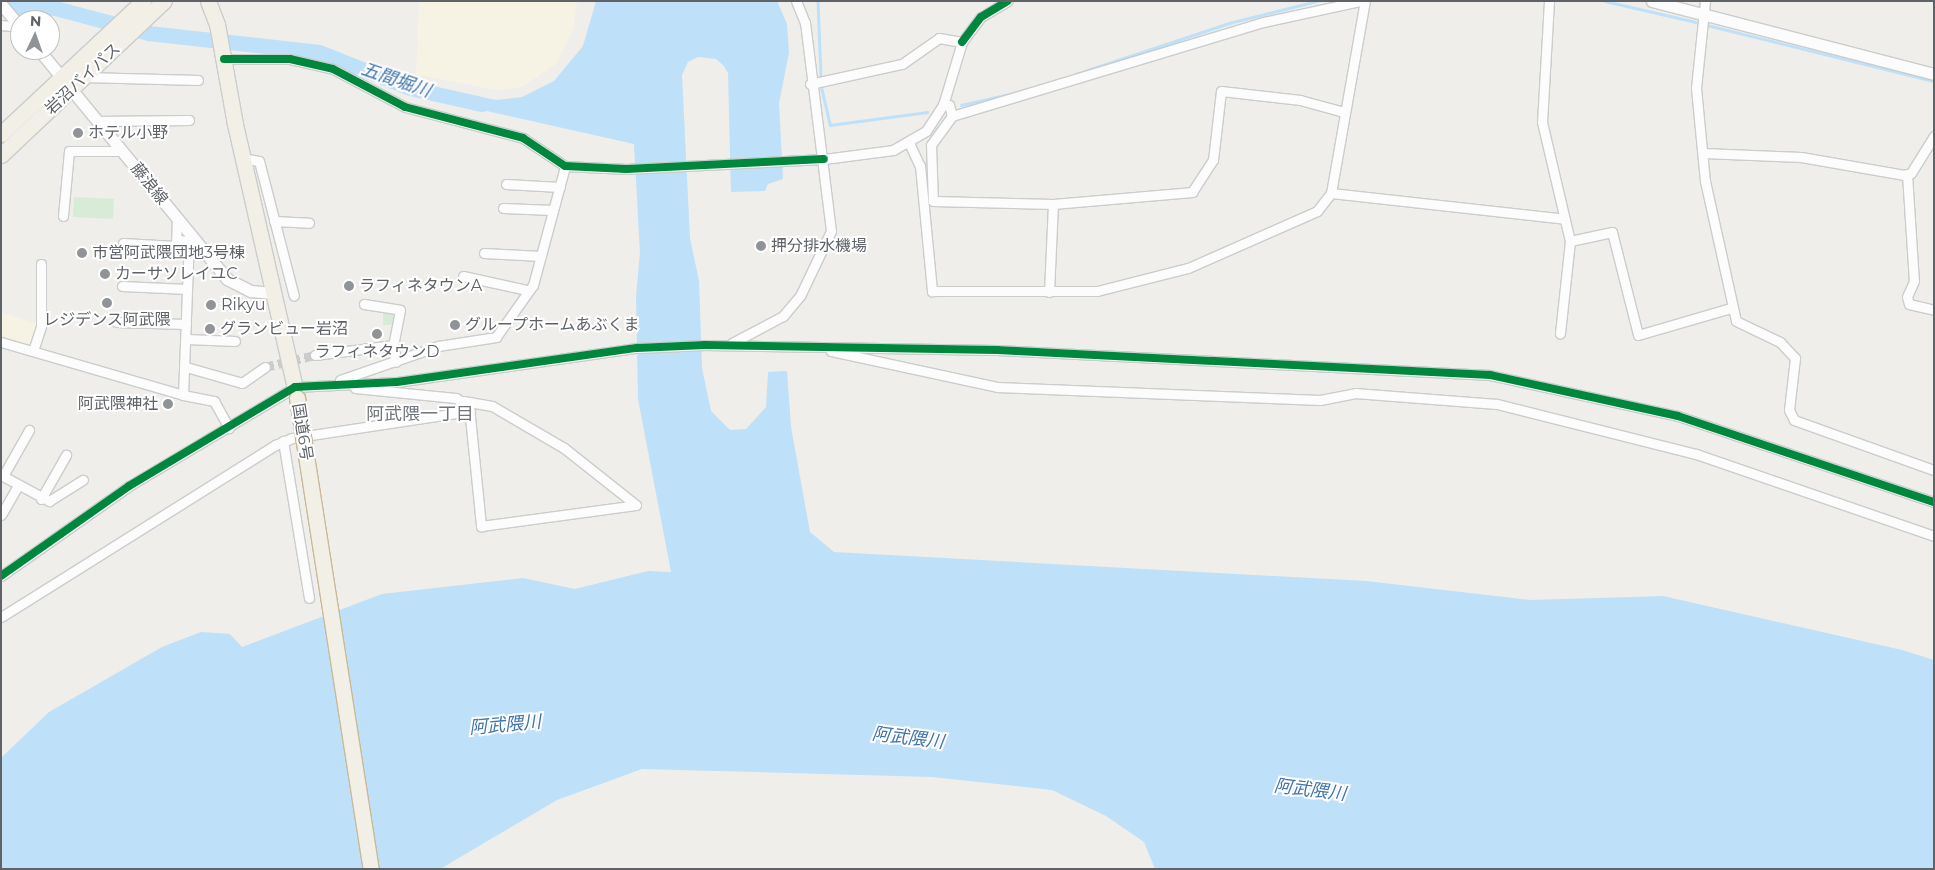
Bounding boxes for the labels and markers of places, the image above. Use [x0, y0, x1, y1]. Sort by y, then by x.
place label: ホテル小野 [88, 123, 168, 143]
marker: ホテル小野 [72, 127, 84, 139]
place label: 押分排水機場 [771, 236, 867, 256]
marker: 押分排水機場 [755, 240, 767, 252]
place label: 市営阿武隈団地3号棟 [92, 243, 245, 263]
marker: 市営阿武隈団地3号棟 [76, 247, 88, 259]
place label: カーサソレイユC [115, 264, 238, 284]
marker: カーサソレイユC [99, 268, 111, 280]
place label: ラフィネタウンA [359, 276, 482, 296]
marker: ラフィネタウンA [343, 280, 355, 292]
place label: Rikyu [221, 295, 265, 315]
marker: レジデンス阿武隈 [101, 297, 113, 309]
marker: Rikyu [205, 299, 217, 311]
place label: レジデンス阿武隈 [43, 310, 171, 330]
place label: グループホームあぶくま [465, 315, 641, 335]
place label: グランビュー岩沼 [220, 319, 348, 339]
marker: グループホームあぶくま [449, 319, 461, 331]
marker: グランビュー岩沼 [204, 323, 216, 335]
marker: ラフィネタウンD [371, 328, 383, 340]
place label: ラフィネタウンD [314, 342, 440, 362]
place label: 阿武隈神社 [78, 394, 158, 414]
marker: 阿武隈神社 [162, 398, 174, 410]

